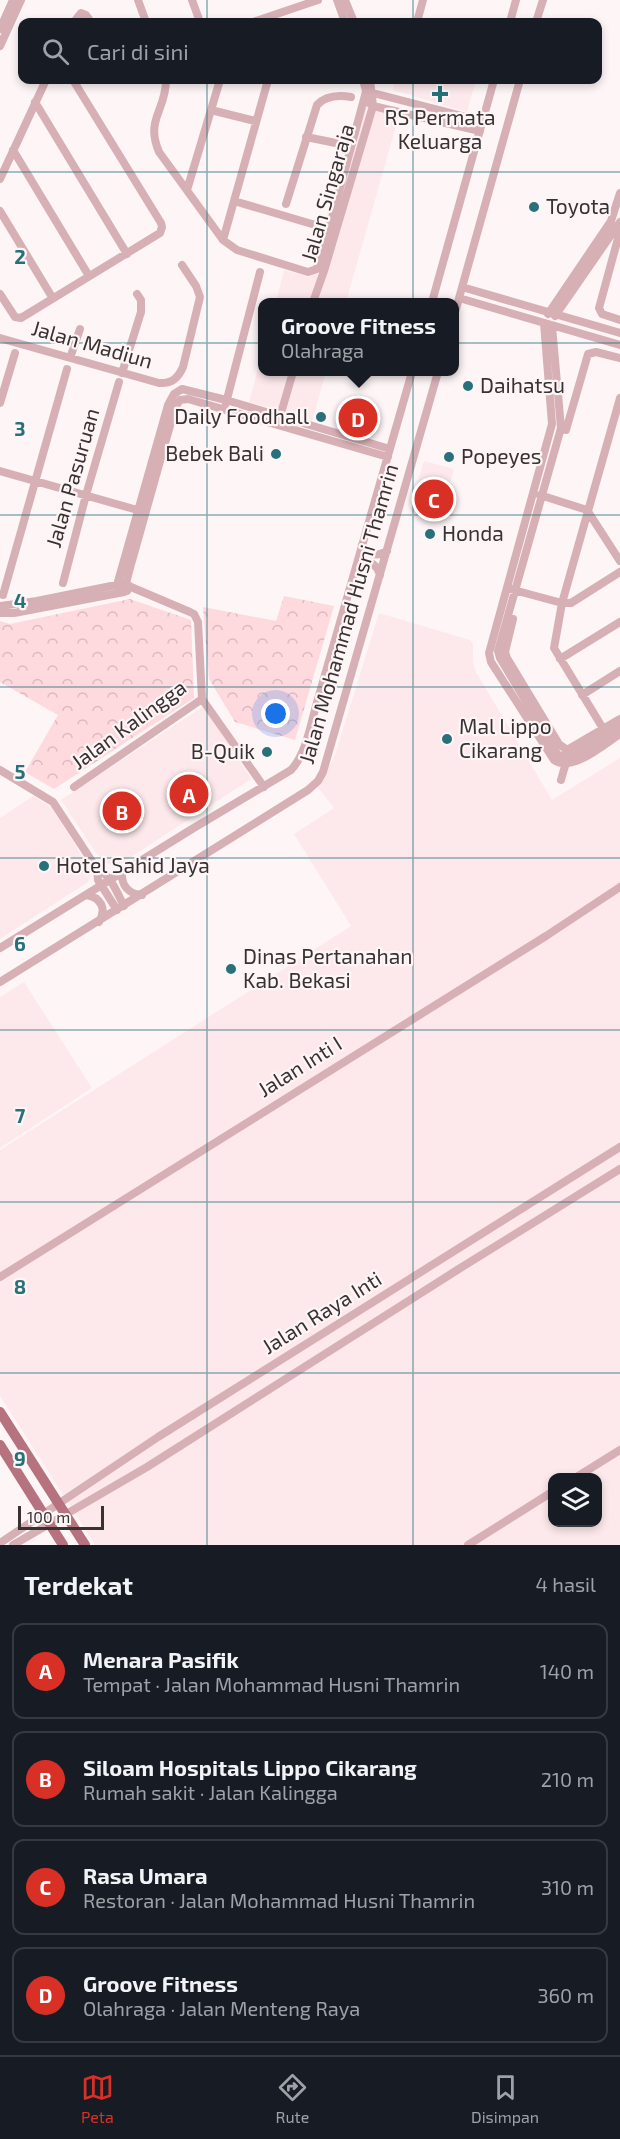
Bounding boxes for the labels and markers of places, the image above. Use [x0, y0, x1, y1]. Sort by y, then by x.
marker: RS Permata Keluarga [431, 85, 449, 103]
place label: RS Permata Keluarga [385, 104, 495, 153]
place label: Toyota [546, 193, 610, 218]
marker: Toyota [527, 200, 541, 214]
place label: Daihatsu [480, 372, 565, 397]
marker: Daihatsu [461, 379, 475, 393]
pin: D [338, 396, 378, 440]
place label: Daily Foodhall [174, 403, 310, 428]
marker: Daily Foodhall [314, 410, 328, 424]
place label: Bebek Bali [165, 440, 264, 465]
place label: Popeyes [461, 443, 542, 468]
marker: Bebek Bali [269, 447, 283, 461]
marker: Popeyes [442, 450, 456, 464]
pin: C [414, 476, 454, 522]
place label: Honda [442, 520, 504, 545]
marker: Honda [423, 527, 437, 541]
place label: Mal Lippo Cikarang [459, 713, 552, 762]
marker: Mal Lippo Cikarang [440, 732, 454, 746]
place label: B-Quik [191, 738, 255, 764]
marker: B-Quik [260, 745, 274, 759]
pin: A [170, 772, 208, 816]
pin: B [102, 788, 142, 834]
place label: Hotel Sahid Jaya [56, 852, 210, 877]
marker: Hotel Sahid Jaya [37, 859, 51, 873]
place label: Dinas Pertanahan Kab. Bekasi [243, 943, 412, 992]
marker: Dinas Pertanahan Kab. Bekasi [224, 962, 238, 976]

